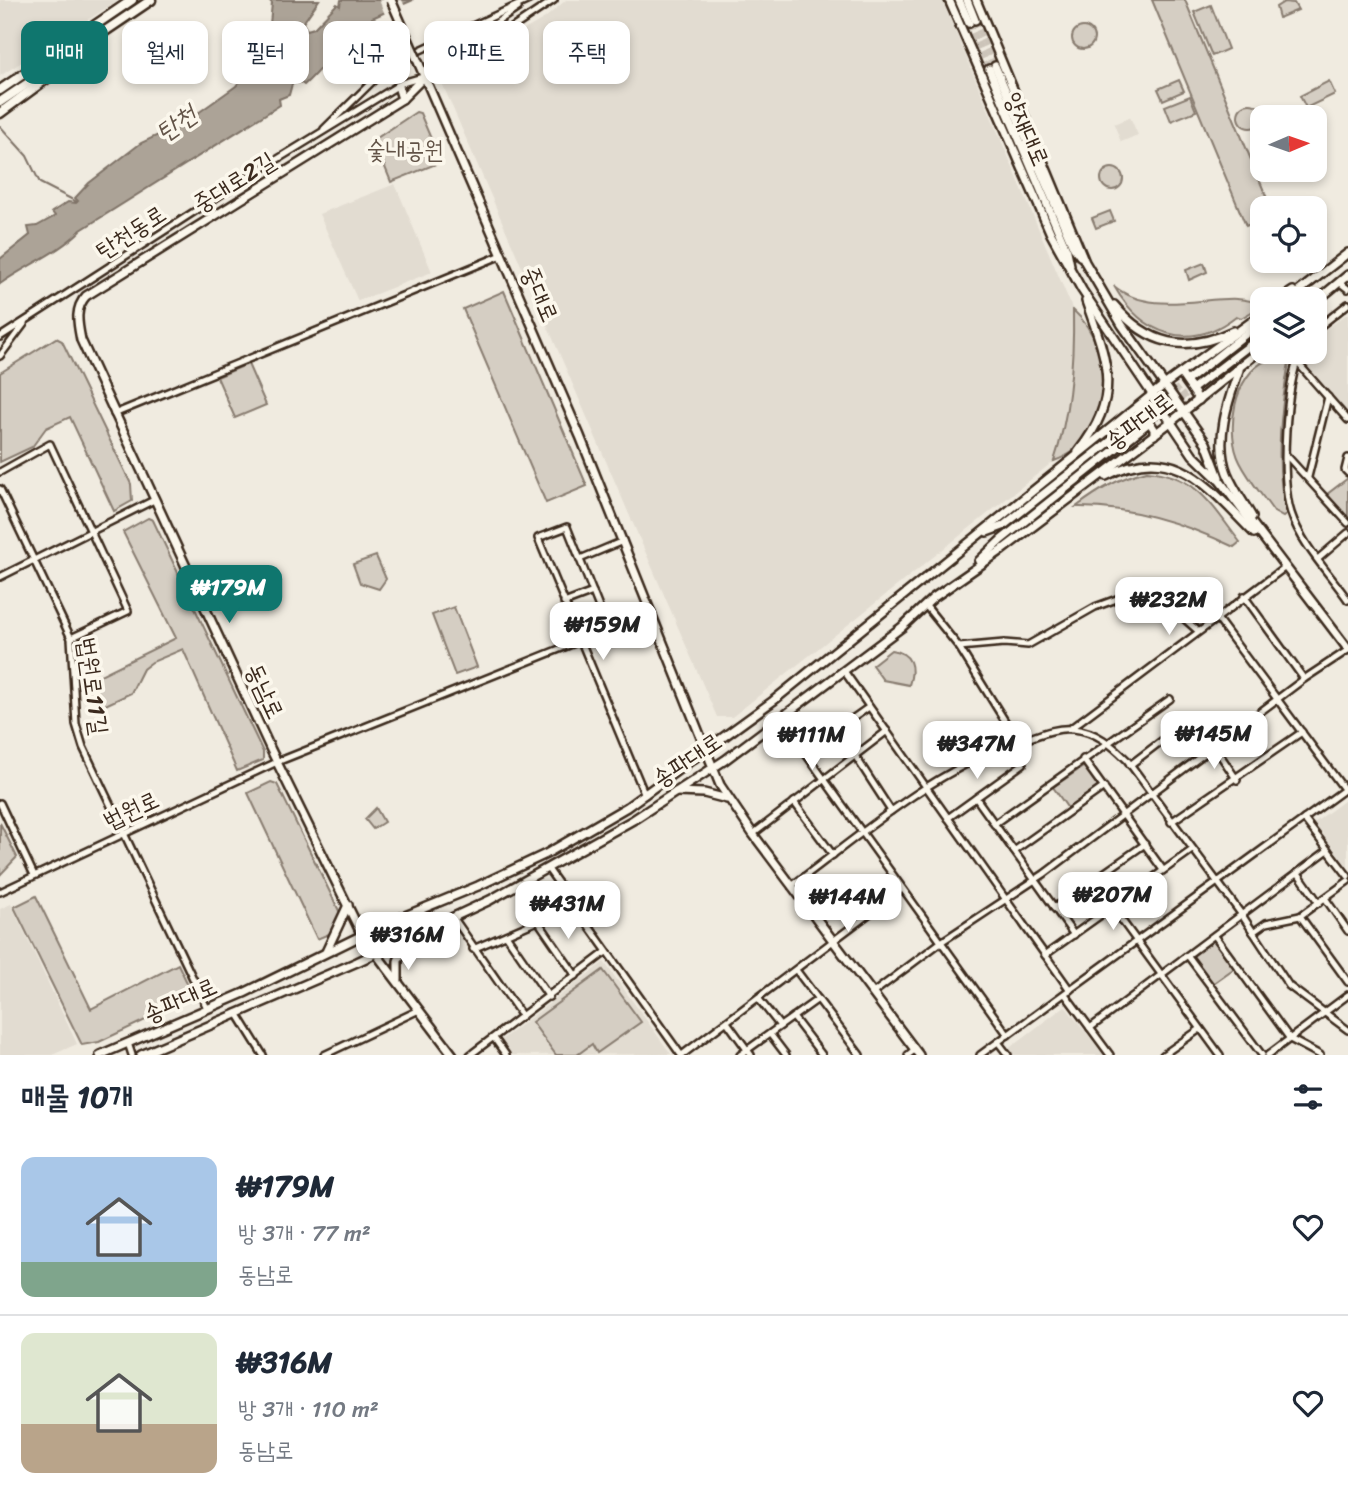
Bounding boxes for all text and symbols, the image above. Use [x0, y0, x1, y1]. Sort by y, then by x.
chip: 매매 [21, 21, 108, 84]
chip: 월세 [122, 21, 208, 84]
chip: 필터 [222, 21, 309, 84]
chip: 신규 [323, 21, 410, 84]
chip: 아파트 [424, 21, 529, 84]
chip: 주택 [543, 21, 630, 84]
street label: 양재대로 [993, 85, 1061, 173]
water label: 탄천 [146, 90, 209, 154]
north arrow [1250, 105, 1326, 182]
map controls [1250, 105, 1327, 364]
park label: 숯내공원 [366, 129, 444, 171]
street label: 중대로2길 [184, 140, 284, 224]
street label: 탄천동로 [87, 193, 175, 271]
button: locate [1250, 196, 1327, 273]
street label: 중대로 [509, 259, 571, 329]
button: layers [1250, 287, 1327, 364]
street label: 송파대로 [1096, 381, 1182, 461]
pin: ₩179M [180, 566, 278, 625]
text: ₩179M [192, 567, 266, 608]
pin: ₩232M [1120, 578, 1218, 637]
text: ₩232M [1131, 579, 1207, 620]
pin: ₩159M [554, 602, 652, 662]
text: ₩159M [566, 604, 640, 645]
street label: 법원로11길 [65, 635, 121, 737]
street label: 동남로 [234, 656, 296, 726]
pin: ₩111M [763, 712, 861, 772]
pin: ₩145M [1165, 712, 1263, 771]
text: ₩145M [1177, 713, 1251, 754]
text: ₩111M [779, 714, 845, 755]
street label: 송파대로 [643, 721, 731, 799]
pin: ₩347M [928, 722, 1026, 781]
text: ₩347M [939, 723, 1015, 764]
street label: 법원로 [96, 779, 166, 841]
pin: ₩207M [1064, 872, 1162, 932]
pin: ₩144M [799, 874, 897, 934]
text: ₩207M [1074, 874, 1152, 915]
text: ₩144M [810, 876, 886, 917]
pin: ₩431M [519, 881, 617, 941]
text: ₩431M [531, 883, 605, 924]
pin: ₩316M [359, 912, 457, 972]
text: ₩316M [372, 914, 444, 955]
street label: 송파대로 [136, 965, 224, 1035]
text: 매물 10개 [21, 1070, 133, 1124]
icon: filters [1289, 1078, 1327, 1116]
text: ₩179M [238, 1159, 334, 1213]
icon: home [77, 1185, 161, 1269]
icon: heart [1289, 1208, 1327, 1246]
text: 방 3개 · 77 m² [238, 1213, 371, 1254]
text: 동남로 [238, 1254, 294, 1295]
text: ₩316M [238, 1335, 332, 1389]
icon: home [77, 1361, 161, 1445]
icon: heart [1289, 1384, 1327, 1422]
text: 방 3개 · 110 m² [238, 1389, 379, 1430]
text: 동남로 [238, 1430, 294, 1471]

